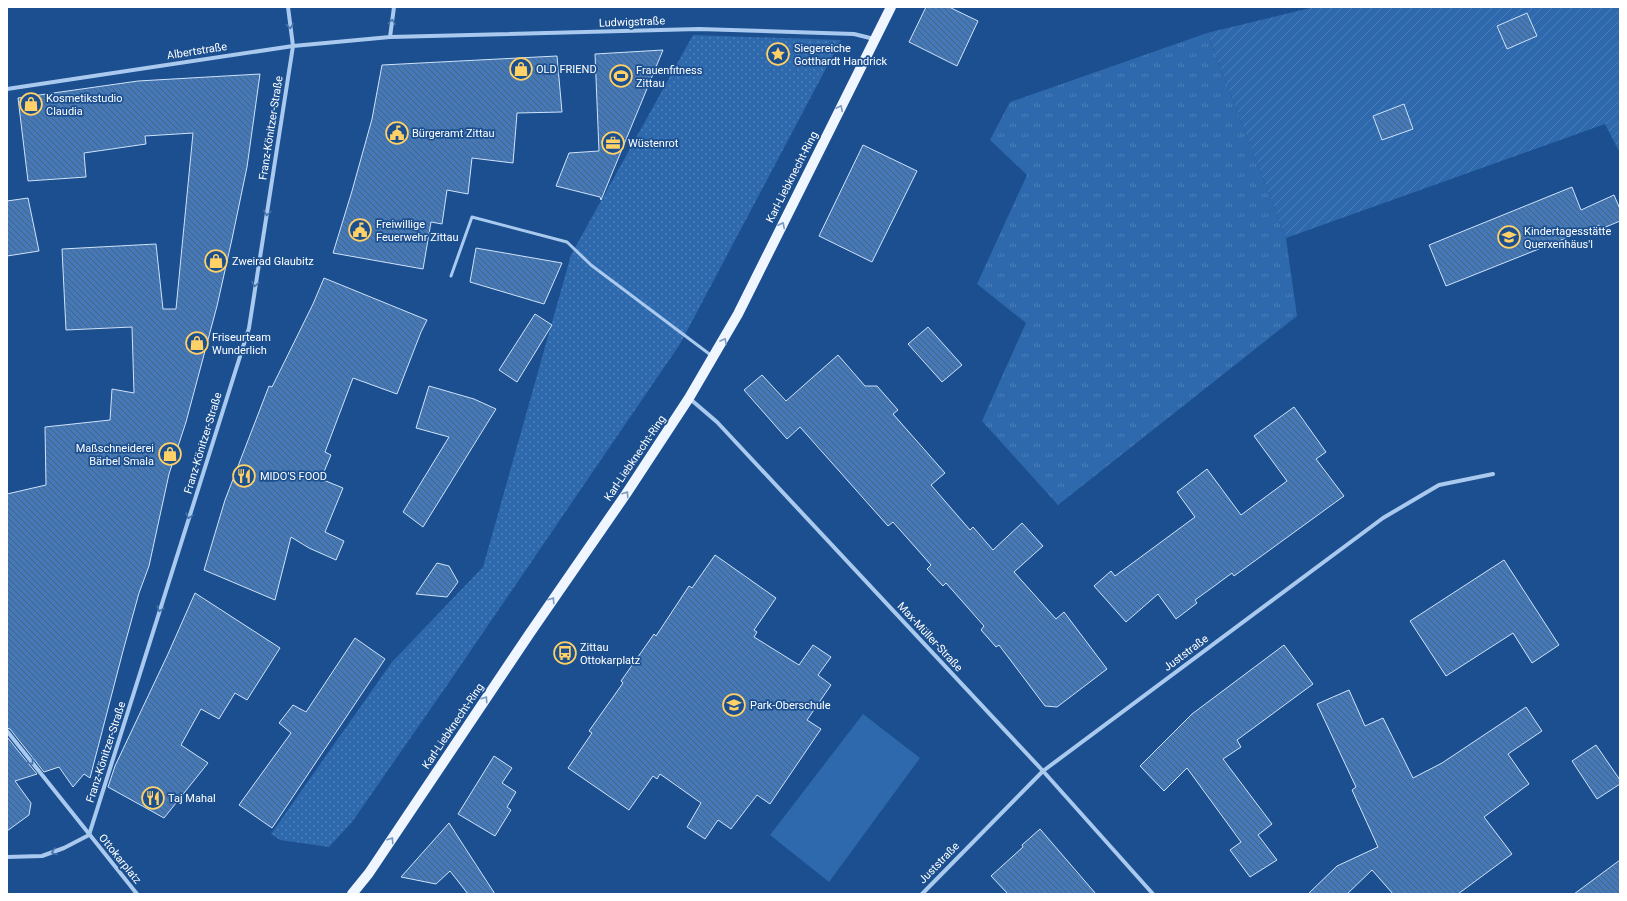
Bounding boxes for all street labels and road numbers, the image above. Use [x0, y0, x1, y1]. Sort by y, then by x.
street label: Ludwigstraße [599, 14, 665, 30]
street label: Albertstraße [166, 40, 228, 62]
street label: Franz-Könitzer-Straße [256, 75, 286, 181]
street label: Karl-Liebknecht-Ring [763, 129, 821, 225]
street label: Franz-Könitzer-Straße [181, 391, 225, 495]
street label: Karl-Liebknecht-Ring [601, 413, 669, 503]
street label: Max-Müller-Straße [895, 600, 965, 674]
street label: Juststraße [1161, 632, 1211, 674]
street label: Karl-Liebknecht-Ring [419, 681, 487, 771]
street label: Franz-Könitzer-Straße [84, 700, 129, 804]
street label: Ottokarplatz [96, 832, 144, 887]
street label: Juststraße [916, 839, 962, 886]

